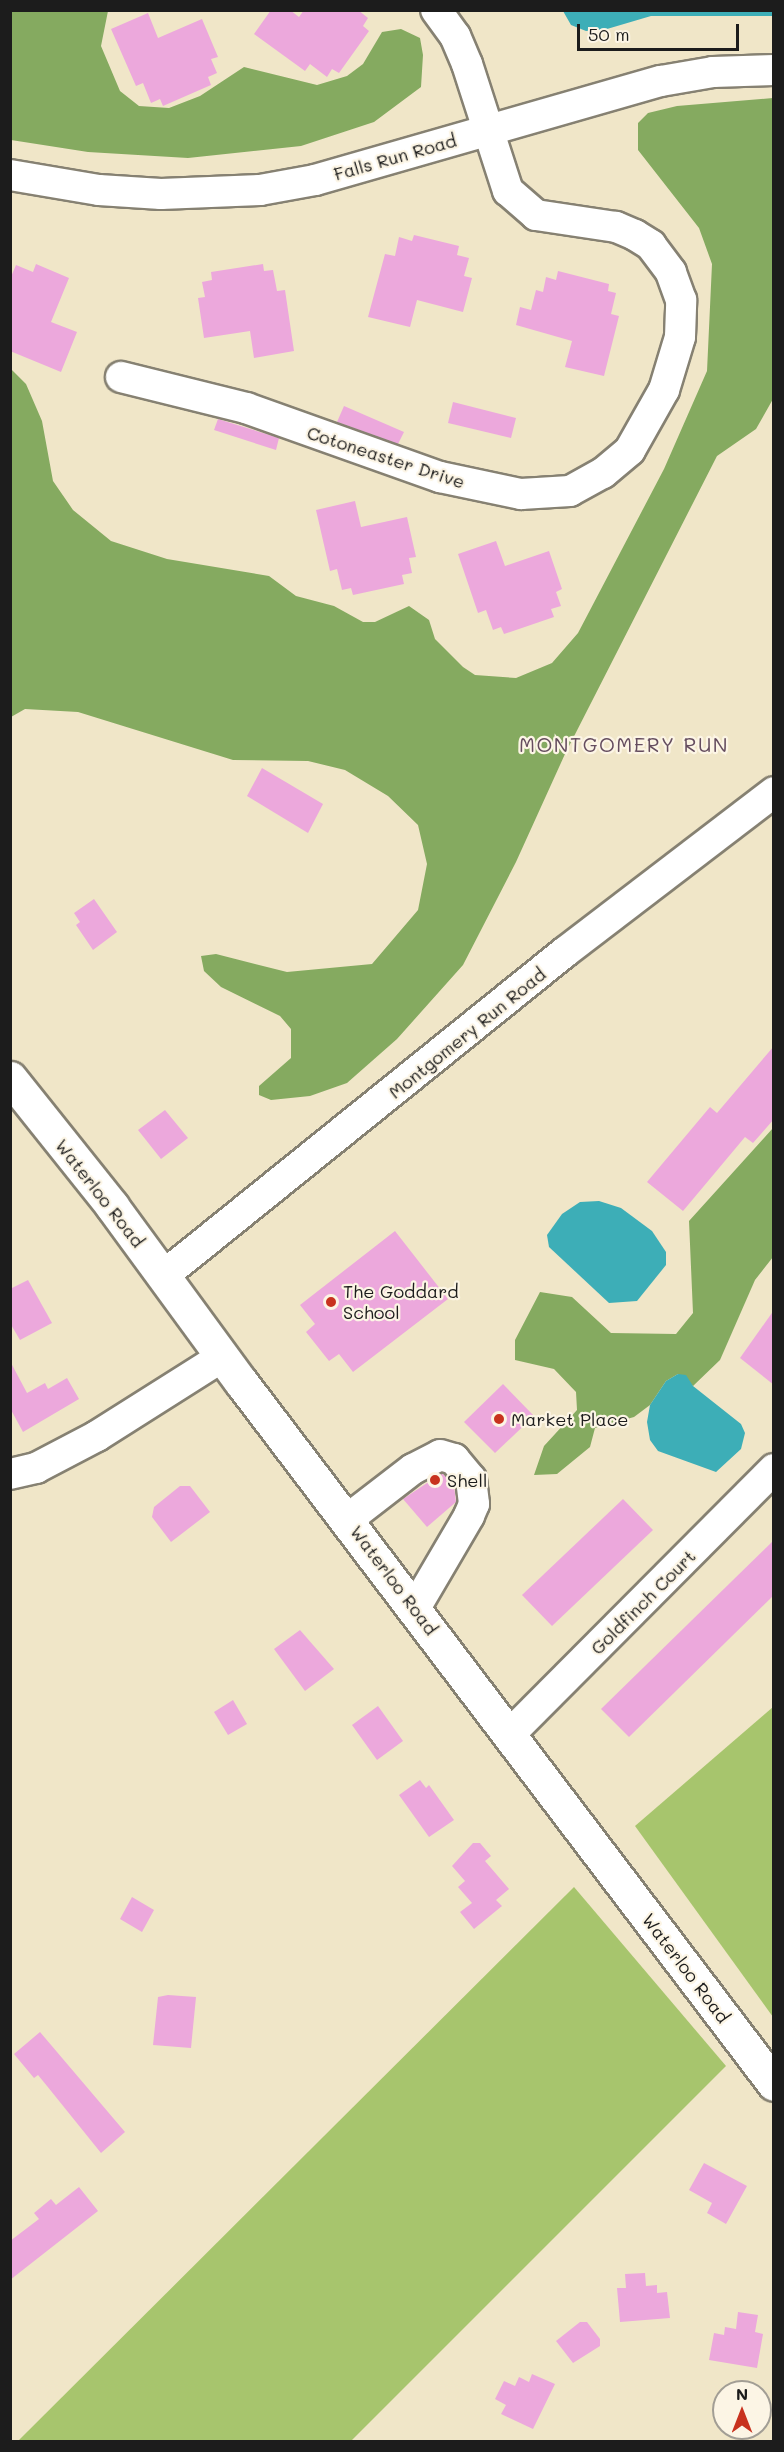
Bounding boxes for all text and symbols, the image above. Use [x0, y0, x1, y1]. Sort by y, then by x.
scale bar [580, 12, 742, 50]
text: 50 m [588, 22, 630, 46]
street label: Falls Run Road [331, 129, 459, 185]
street label: Cotoneaster Drive [304, 421, 468, 493]
district label: MONTGOMERY RUN [519, 732, 729, 756]
street label: Montgomery Run Road [384, 963, 550, 1103]
street label: Waterloo Road [51, 1135, 149, 1251]
place label: The Goddard School [343, 1281, 459, 1324]
marker: The Goddard School [324, 1295, 338, 1309]
place label: Market Place [511, 1408, 628, 1430]
marker: Market Place [492, 1412, 506, 1426]
place label: Shell [447, 1469, 487, 1491]
marker: Shell [428, 1473, 442, 1487]
street label: Waterloo Road [346, 1521, 442, 1639]
street label: Goldfinch Court [586, 1545, 700, 1659]
street label: Waterloo Road [638, 1909, 734, 2027]
north arrow [712, 2380, 772, 2440]
text: N [736, 2383, 748, 2404]

